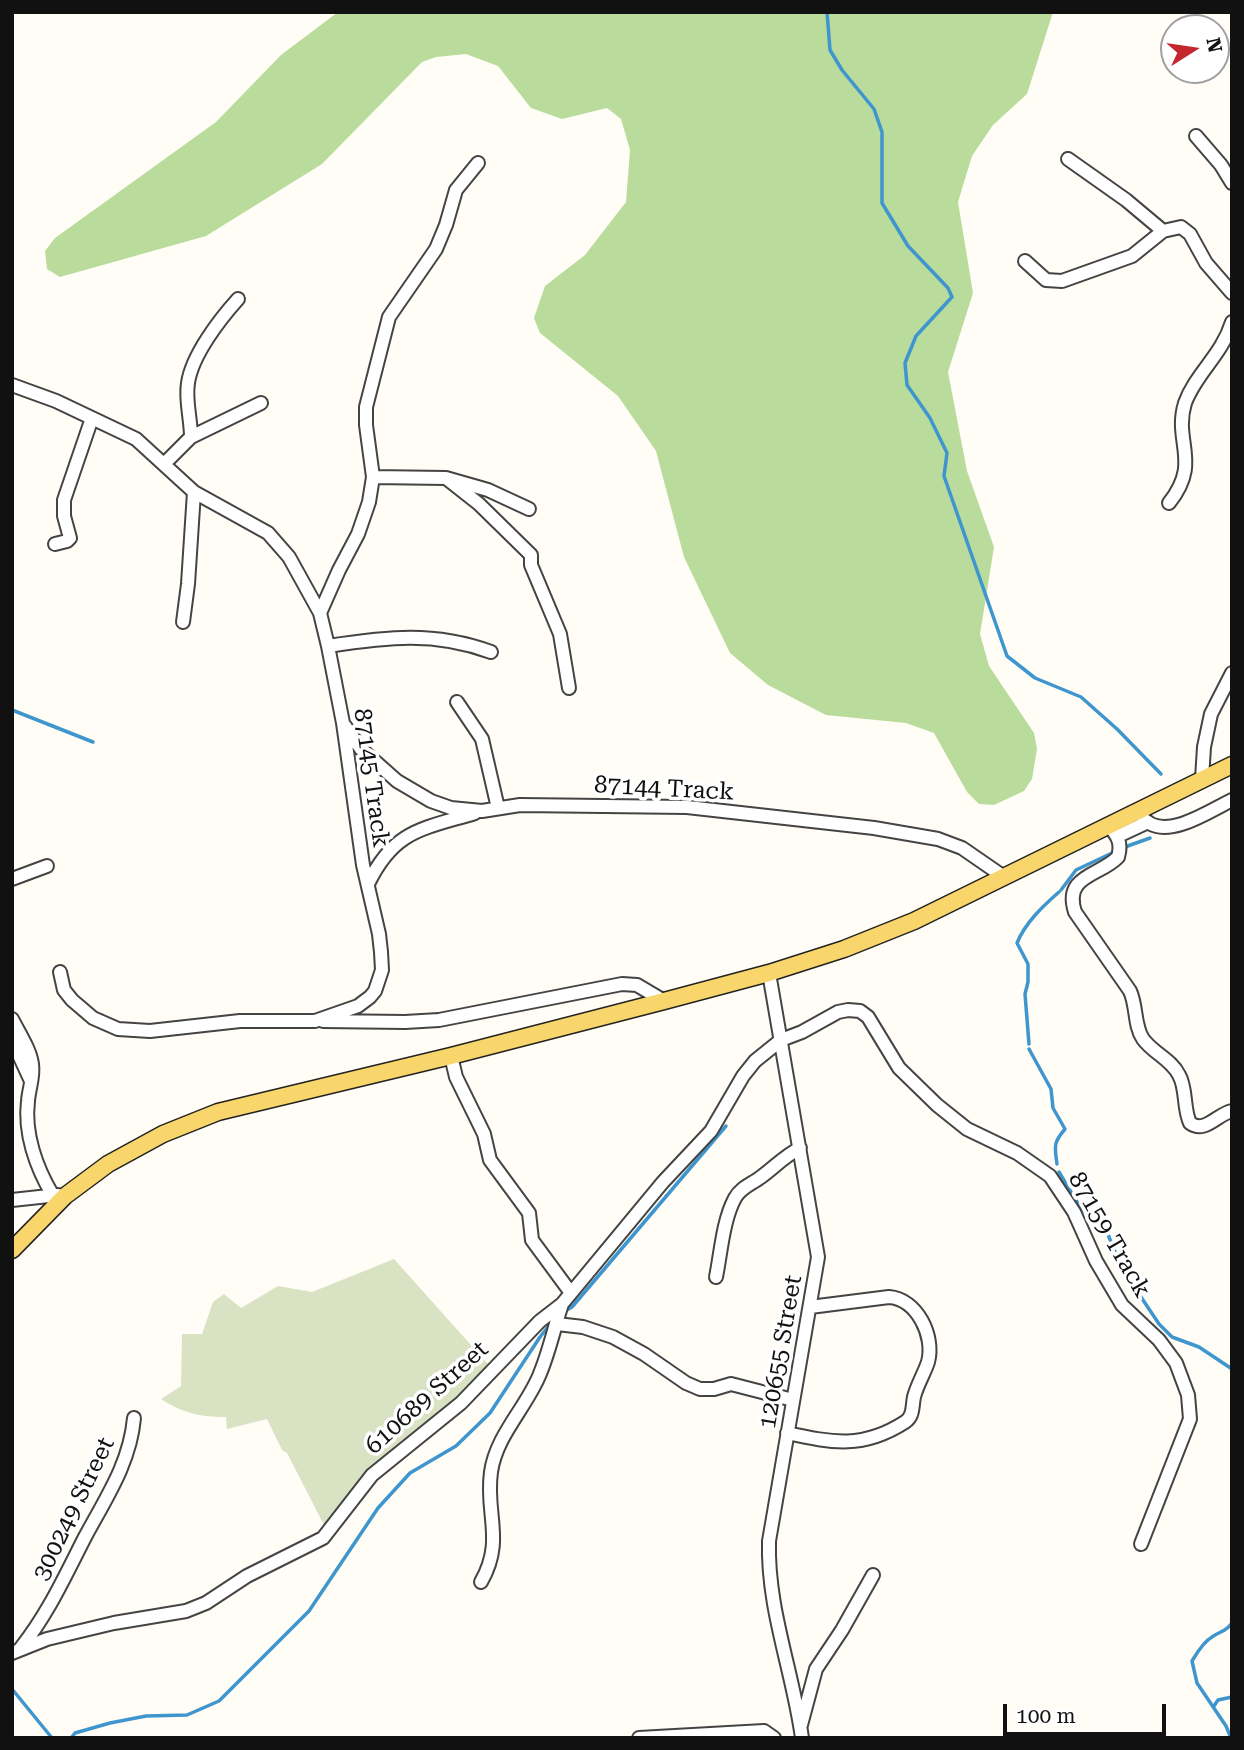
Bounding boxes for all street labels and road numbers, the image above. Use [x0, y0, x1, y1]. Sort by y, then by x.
street label: 87145 Track [347, 707, 395, 849]
street label: 87144 Track [593, 771, 735, 807]
street label: 87159 Track [1062, 1167, 1156, 1303]
street label: 120655 Street [753, 1273, 809, 1431]
street label: 610689 Street [360, 1335, 494, 1461]
street label: 300249 Street [27, 1433, 121, 1585]

